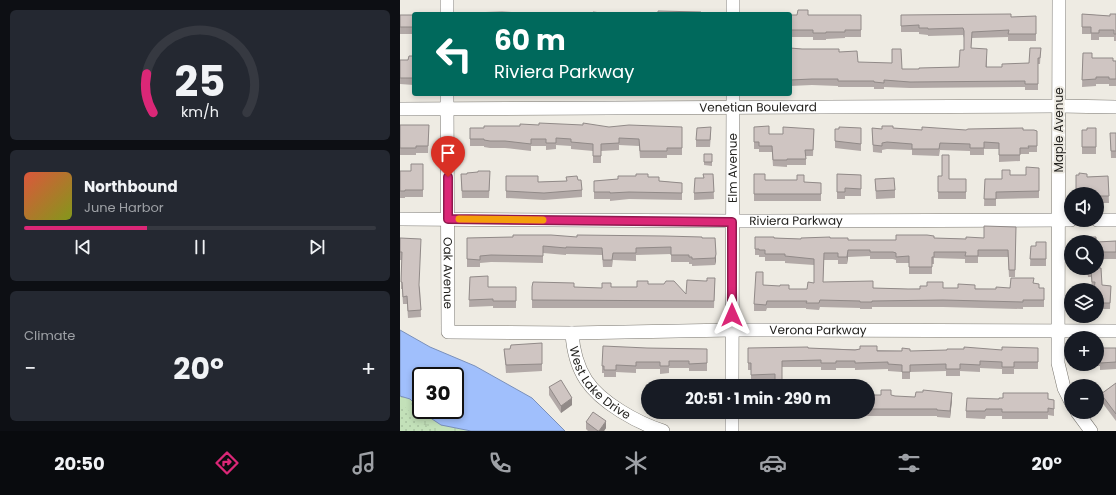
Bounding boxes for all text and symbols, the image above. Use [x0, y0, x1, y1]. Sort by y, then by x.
text: 60 m [494, 21, 566, 60]
icon: left [428, 28, 480, 80]
text: 25 [175, 52, 225, 111]
text: Riviera Parkway [494, 59, 634, 84]
street label: Maple Avenue [1050, 87, 1067, 173]
street label: Venetian Boulevard [699, 98, 817, 116]
text: km/h [181, 102, 219, 122]
street label: Elm Avenue [724, 133, 741, 203]
pin [431, 136, 465, 177]
icon: arrive [437, 142, 459, 164]
text: Northbound [84, 176, 178, 197]
map controls [1064, 187, 1104, 419]
button: sound [1064, 187, 1104, 227]
text: June Harbor [84, 198, 164, 217]
street label: Riviera Parkway [749, 212, 843, 229]
button: search [1064, 235, 1104, 275]
icon: previous [72, 236, 94, 258]
icon: pause [189, 236, 211, 258]
icon: next [306, 236, 328, 258]
street label: Oak Avenue [440, 237, 457, 309]
button: layers [1064, 283, 1104, 323]
position arrow [711, 294, 753, 336]
street label: Verona Parkway [769, 321, 867, 338]
text: Climate [24, 326, 75, 345]
button: + [1064, 331, 1104, 371]
street label: West Lake Drive [565, 344, 634, 423]
text: 20° [173, 347, 224, 390]
text: − [24, 353, 36, 384]
text: + [361, 353, 376, 384]
speed limit sign: 30 [412, 367, 464, 419]
button: − [1064, 379, 1104, 419]
text: 20:51 · 1 min · 290 m [685, 388, 831, 409]
icon: directions [213, 449, 241, 477]
icon: music [350, 449, 378, 477]
icon: phone [486, 449, 514, 477]
icon: climate [622, 449, 650, 477]
icon: car [759, 449, 787, 477]
icon: filters [895, 449, 923, 477]
text: 20:50 [54, 451, 105, 476]
text: 20° [1031, 451, 1062, 476]

